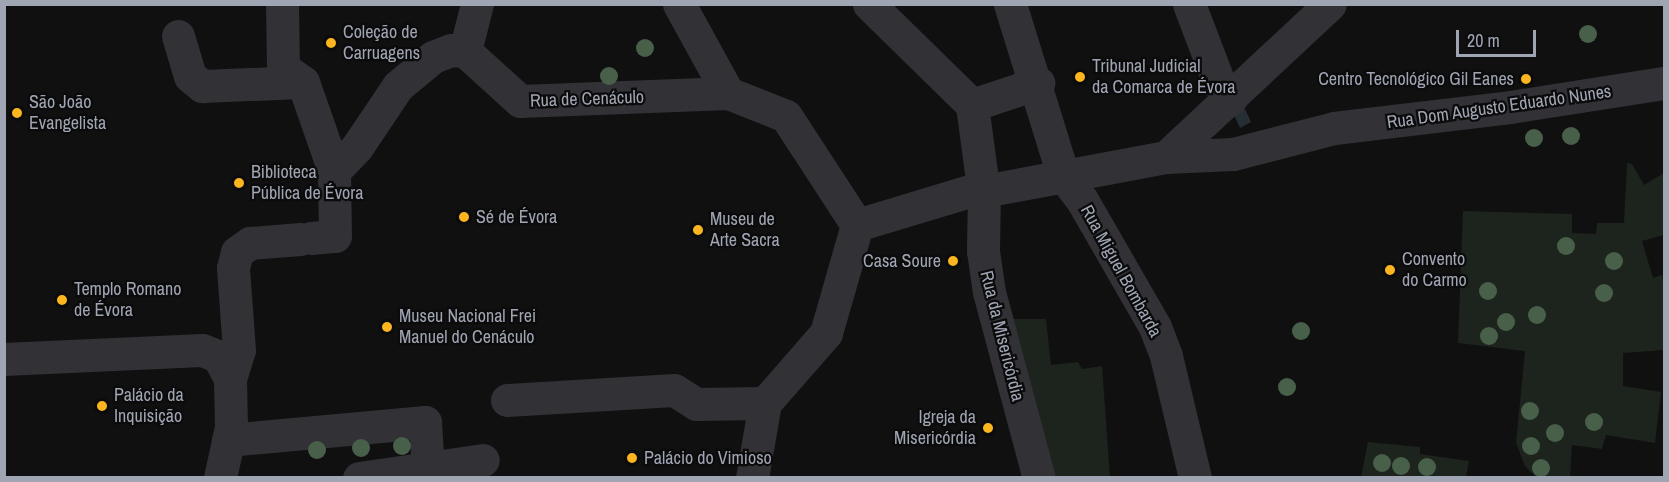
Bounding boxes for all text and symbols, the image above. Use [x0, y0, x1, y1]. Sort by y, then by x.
scale bar [1459, 18, 1538, 56]
place label: Coleção de Carruagens [343, 22, 420, 64]
text: 20 m [1467, 28, 1500, 53]
marker: Coleção de Carruagens [324, 36, 338, 50]
place label: Tribunal Judicial da Comarca de Évora [1092, 56, 1236, 98]
place label: Centro Tecnológico Gil Eanes [1318, 68, 1514, 90]
marker: Tribunal Judicial da Comarca de Évora [1073, 70, 1087, 84]
marker: Centro Tecnológico Gil Eanes [1519, 72, 1533, 86]
street label: Rua Dom Augusto Eduardo Nunes [1385, 80, 1613, 134]
street label: Rua de Cenáculo [530, 86, 644, 112]
place label: São João Evangelista [29, 92, 106, 134]
marker: São João Evangelista [10, 106, 24, 120]
place label: Biblioteca Pública de Évora [251, 162, 363, 204]
marker: Biblioteca Pública de Évora [232, 176, 246, 190]
street label: Rua Miguel Bombarda [1076, 201, 1166, 341]
place label: Sé de Évora [476, 206, 557, 228]
place label: Museu de Arte Sacra [710, 209, 780, 252]
marker: Sé de Évora [457, 210, 471, 224]
marker: Museu de Arte Sacra [691, 223, 705, 237]
place label: Convento do Carmo [1402, 249, 1467, 292]
place label: Casa Soure [863, 250, 941, 272]
marker: Casa Soure [946, 254, 960, 268]
marker: Convento do Carmo [1383, 263, 1397, 277]
street label: Rua da Misericórdia [975, 269, 1029, 403]
place label: Templo Romano de Évora [74, 279, 181, 322]
marker: Templo Romano de Évora [55, 293, 69, 307]
place label: Museu Nacional Frei Manuel do Cenáculo [399, 306, 536, 348]
marker: Museu Nacional Frei Manuel do Cenáculo [380, 320, 394, 334]
place label: Palácio da Inquisição [114, 385, 184, 428]
marker: Palácio da Inquisição [95, 399, 109, 413]
place label: Igreja da Misericórdia [894, 407, 976, 450]
marker: Igreja da Misericórdia [981, 421, 995, 435]
place label: Palácio do Vimioso [644, 447, 772, 469]
marker: Palácio do Vimioso [625, 451, 639, 465]

